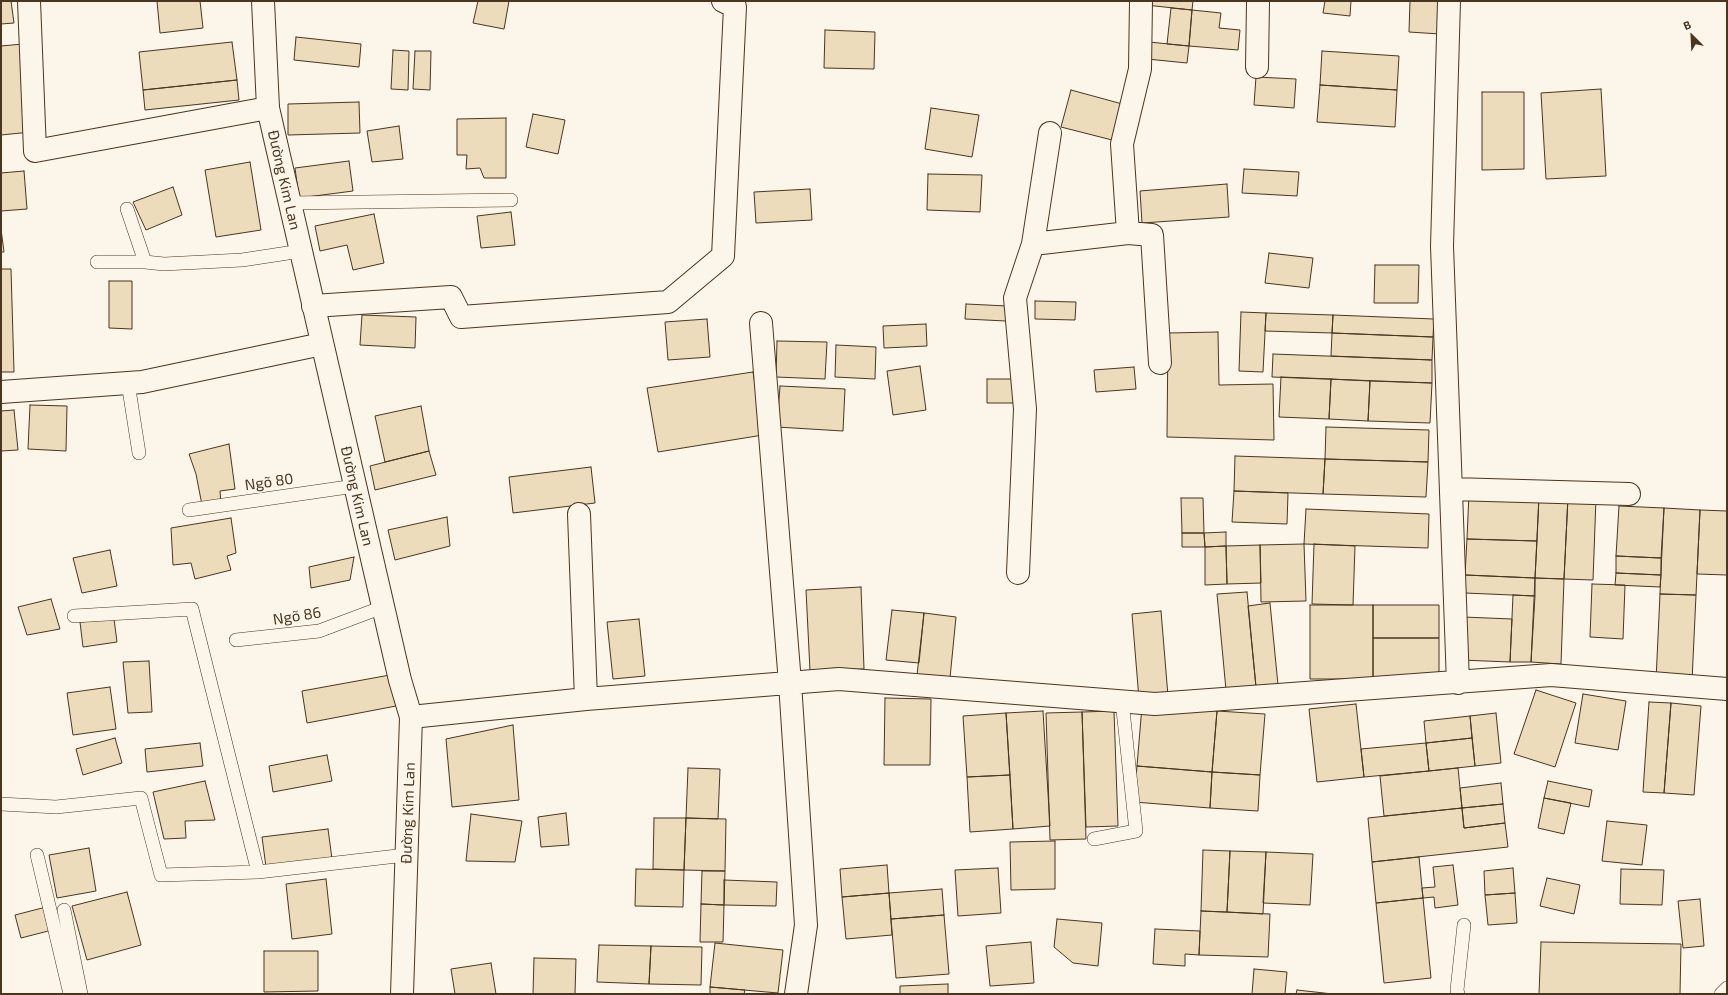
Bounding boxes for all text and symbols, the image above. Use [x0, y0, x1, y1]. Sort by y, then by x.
north arrow [1672, 16, 1712, 56]
text: B [1681, 17, 1693, 32]
street label: Đường Kim Lan [264, 128, 304, 232]
street label: Đường Kim Lan [337, 444, 377, 548]
street label: Ngõ 80 [244, 470, 294, 494]
street label: Ngõ 86 [272, 603, 322, 629]
street label: Đường Kim Lan [397, 762, 419, 864]

